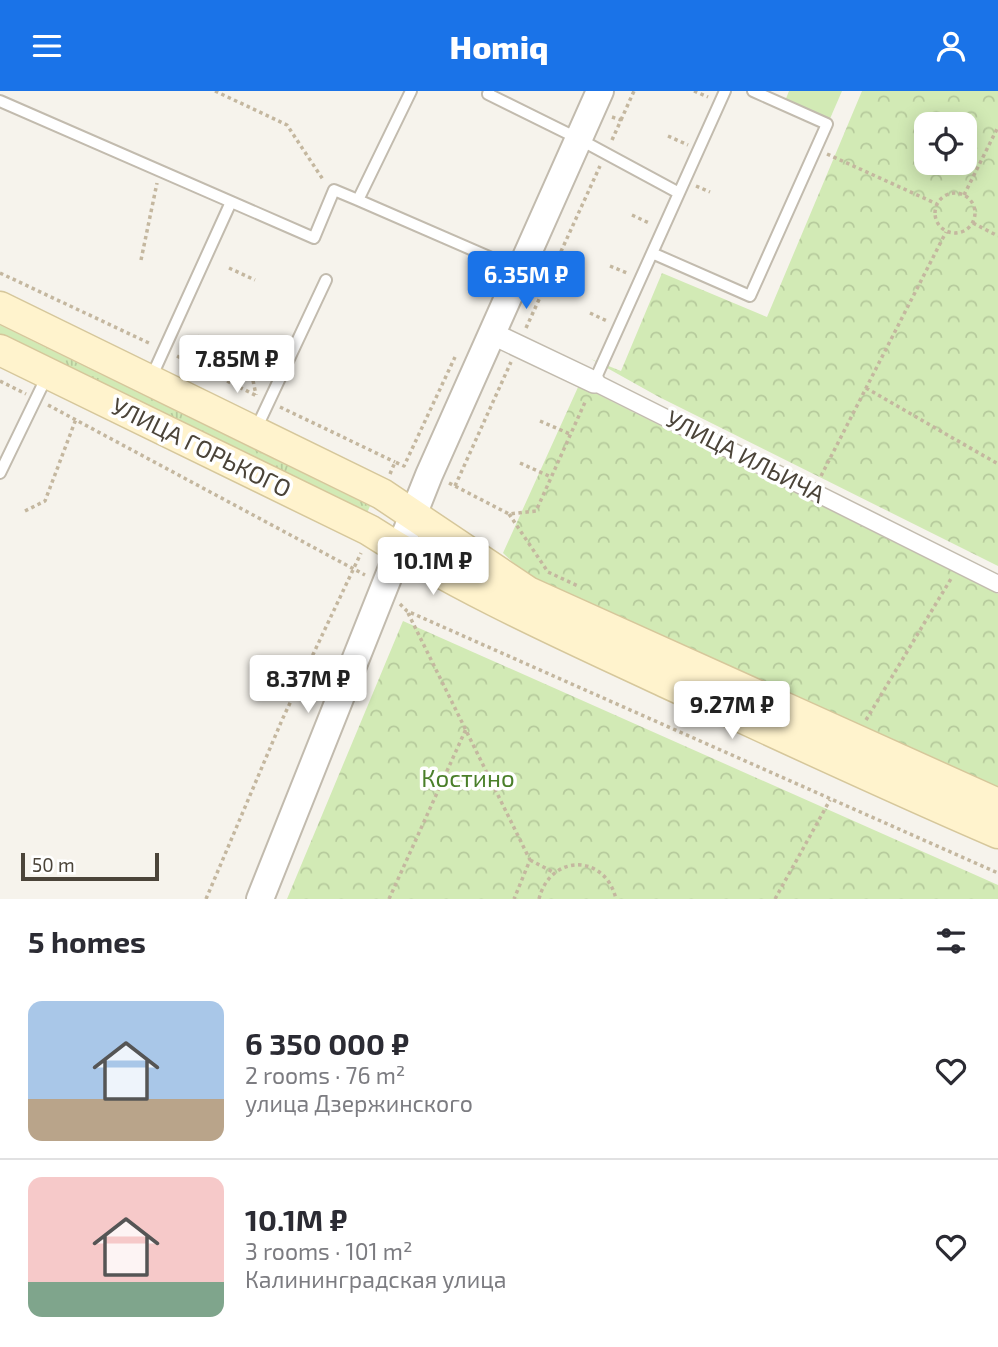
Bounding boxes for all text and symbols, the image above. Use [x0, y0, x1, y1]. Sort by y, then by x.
icon: menu [28, 27, 66, 65]
text: Homiq [450, 27, 548, 65]
icon: person [932, 27, 970, 65]
map controls [914, 112, 977, 175]
button: locate [914, 112, 977, 175]
pin: 6.35M ₽ [461, 251, 591, 311]
text: 6.35M ₽ [484, 260, 568, 288]
pin: 7.85M ₽ [172, 335, 302, 395]
text: 7.85M ₽ [195, 344, 279, 372]
street label: УЛИЦА ГОРЬКОГО [107, 391, 296, 503]
street label: УЛИЦА ИЛЬИЧА [661, 403, 830, 508]
pin: 10.1M ₽ [368, 538, 498, 597]
text: 10.1M ₽ [394, 546, 472, 574]
pin: 8.37M ₽ [243, 655, 373, 715]
text: 8.37M ₽ [266, 664, 350, 692]
pin: 9.27M ₽ [667, 681, 797, 741]
text: 9.27M ₽ [690, 690, 774, 718]
park label: Костино [421, 763, 515, 792]
scale bar [21, 850, 159, 882]
text: 50 m [32, 853, 75, 876]
icon: filters [932, 922, 970, 960]
text: 5 homes [28, 923, 146, 959]
text: 6 350 000 ₽ [245, 1025, 409, 1061]
icon: home [84, 1029, 168, 1113]
icon: heart [932, 1052, 970, 1090]
text: 2 rooms · 76 m² [245, 1061, 405, 1089]
text: улица Дзержинского [245, 1089, 473, 1117]
text: 10.1M ₽ [245, 1201, 348, 1237]
icon: home [84, 1205, 168, 1289]
icon: heart [932, 1228, 970, 1266]
text: 3 rooms · 101 m² [245, 1237, 412, 1265]
text: Калининградская улица [245, 1265, 507, 1293]

